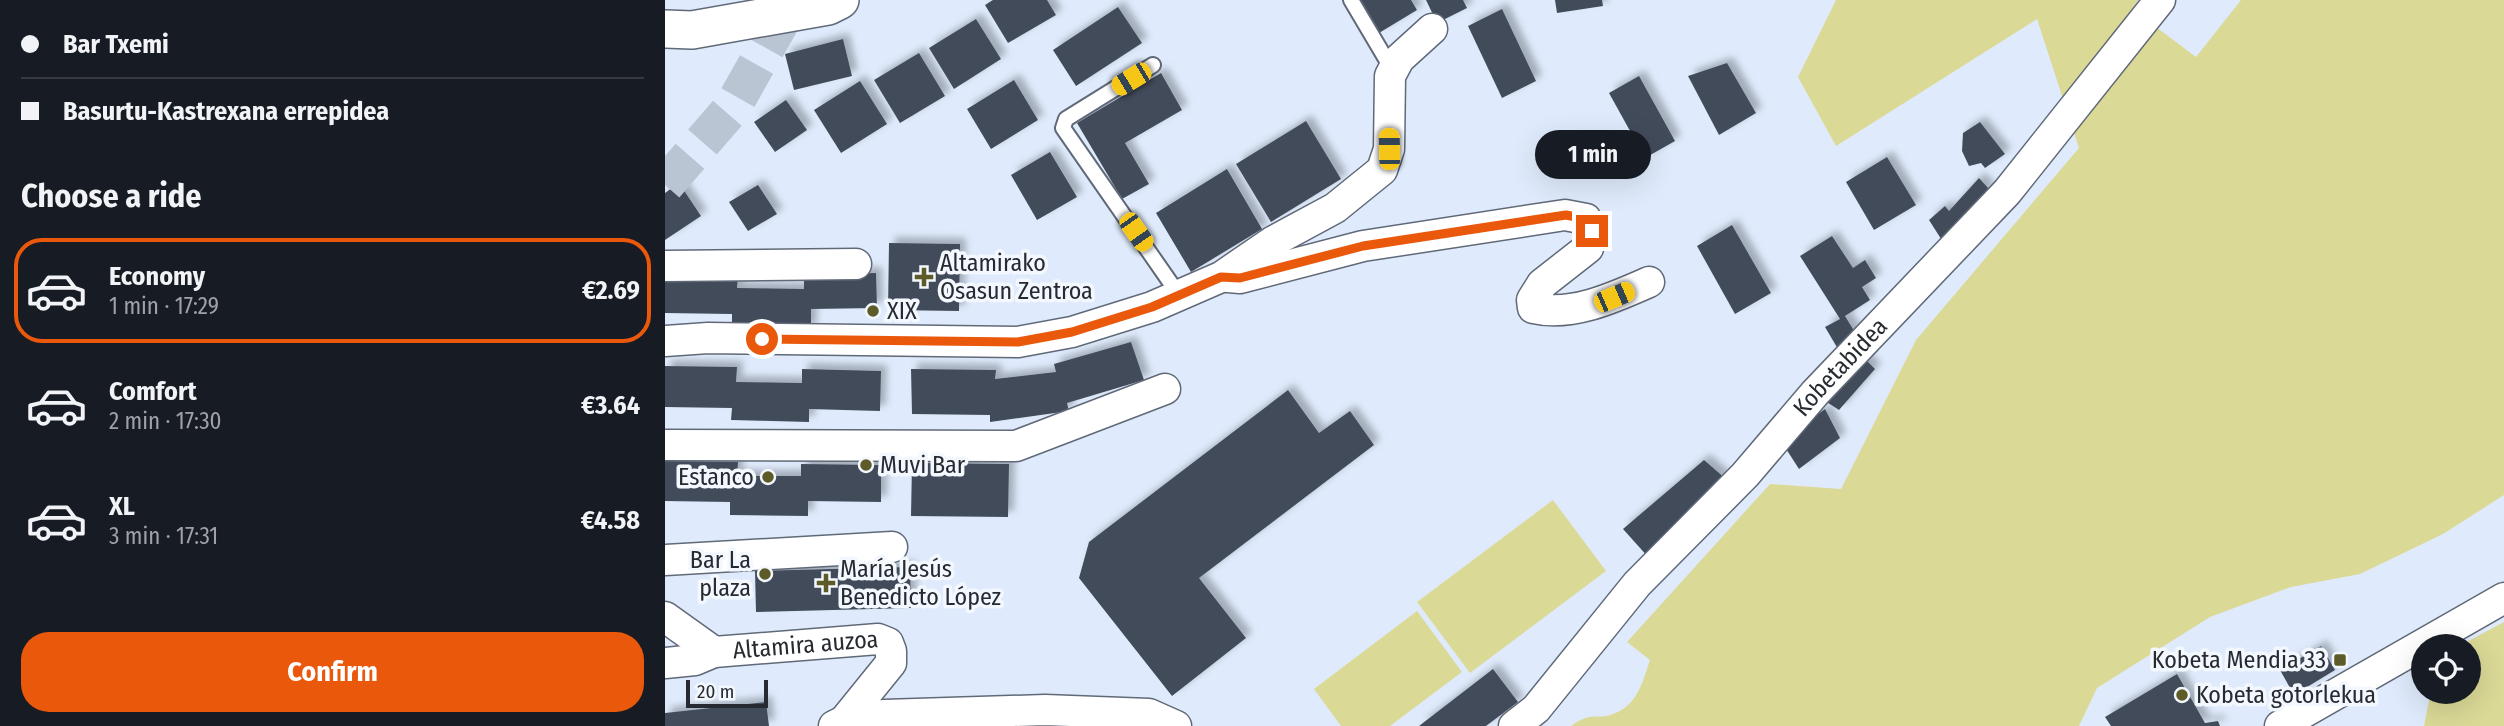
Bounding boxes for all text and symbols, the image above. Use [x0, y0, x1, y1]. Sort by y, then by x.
text: Bar Txemi [63, 29, 169, 60]
car [1108, 59, 1155, 99]
text: Basurtu-Kastrexana errepidea [63, 96, 389, 127]
car [1379, 128, 1400, 170]
callout: 1 min [1534, 130, 1650, 178]
text: 1 min [1568, 140, 1618, 168]
text: Choose a ride [21, 177, 202, 215]
car [1116, 209, 1157, 255]
route end [1576, 215, 1608, 247]
place label: Altamirako Osasun Zentroa [940, 249, 1093, 305]
icon: car [25, 259, 88, 322]
text: Economy [109, 261, 205, 292]
marker: Altamirako Osasun Zentroa [914, 267, 934, 287]
text: €2.69 [582, 275, 640, 306]
car [1591, 279, 1638, 315]
text: 1 min · 17:29 [109, 292, 219, 320]
place label: XIX [887, 297, 917, 325]
marker: XIX [865, 303, 881, 319]
street label: Kobetabidea [1788, 312, 1893, 422]
route start [746, 323, 778, 355]
icon: car [25, 374, 88, 437]
text: Comfort [109, 376, 197, 407]
text: €3.64 [581, 390, 640, 421]
text: 2 min · 17:30 [109, 407, 222, 435]
place label: Muvi Bar [880, 451, 966, 479]
marker: Muvi Bar [858, 457, 874, 473]
place label: Estanco [678, 463, 754, 491]
marker: Estanco [760, 469, 776, 485]
icon: car [25, 489, 88, 552]
text: XL [109, 491, 135, 522]
text: €4.58 [581, 505, 640, 536]
text: 3 min · 17:31 [109, 522, 218, 550]
place label: Bar La plaza [690, 546, 751, 602]
place label: María Jesús Benedicto López [840, 555, 1001, 611]
marker: Bar La plaza [757, 566, 773, 582]
marker: María Jesús Benedicto López [818, 575, 834, 591]
street label: Altamira auzoa [732, 625, 879, 664]
button: Confirm [21, 632, 644, 712]
map controls [2411, 634, 2481, 704]
button: locate [2411, 634, 2481, 704]
place label: Kobeta Mendia 33 [2152, 646, 2326, 674]
marker: Kobeta Mendia 33 [2332, 652, 2348, 668]
scale bar [686, 677, 768, 709]
text: 20 m [697, 680, 734, 703]
place label: Kobeta gotorlekua [2196, 681, 2376, 709]
marker: Kobeta gotorlekua [2174, 687, 2190, 703]

